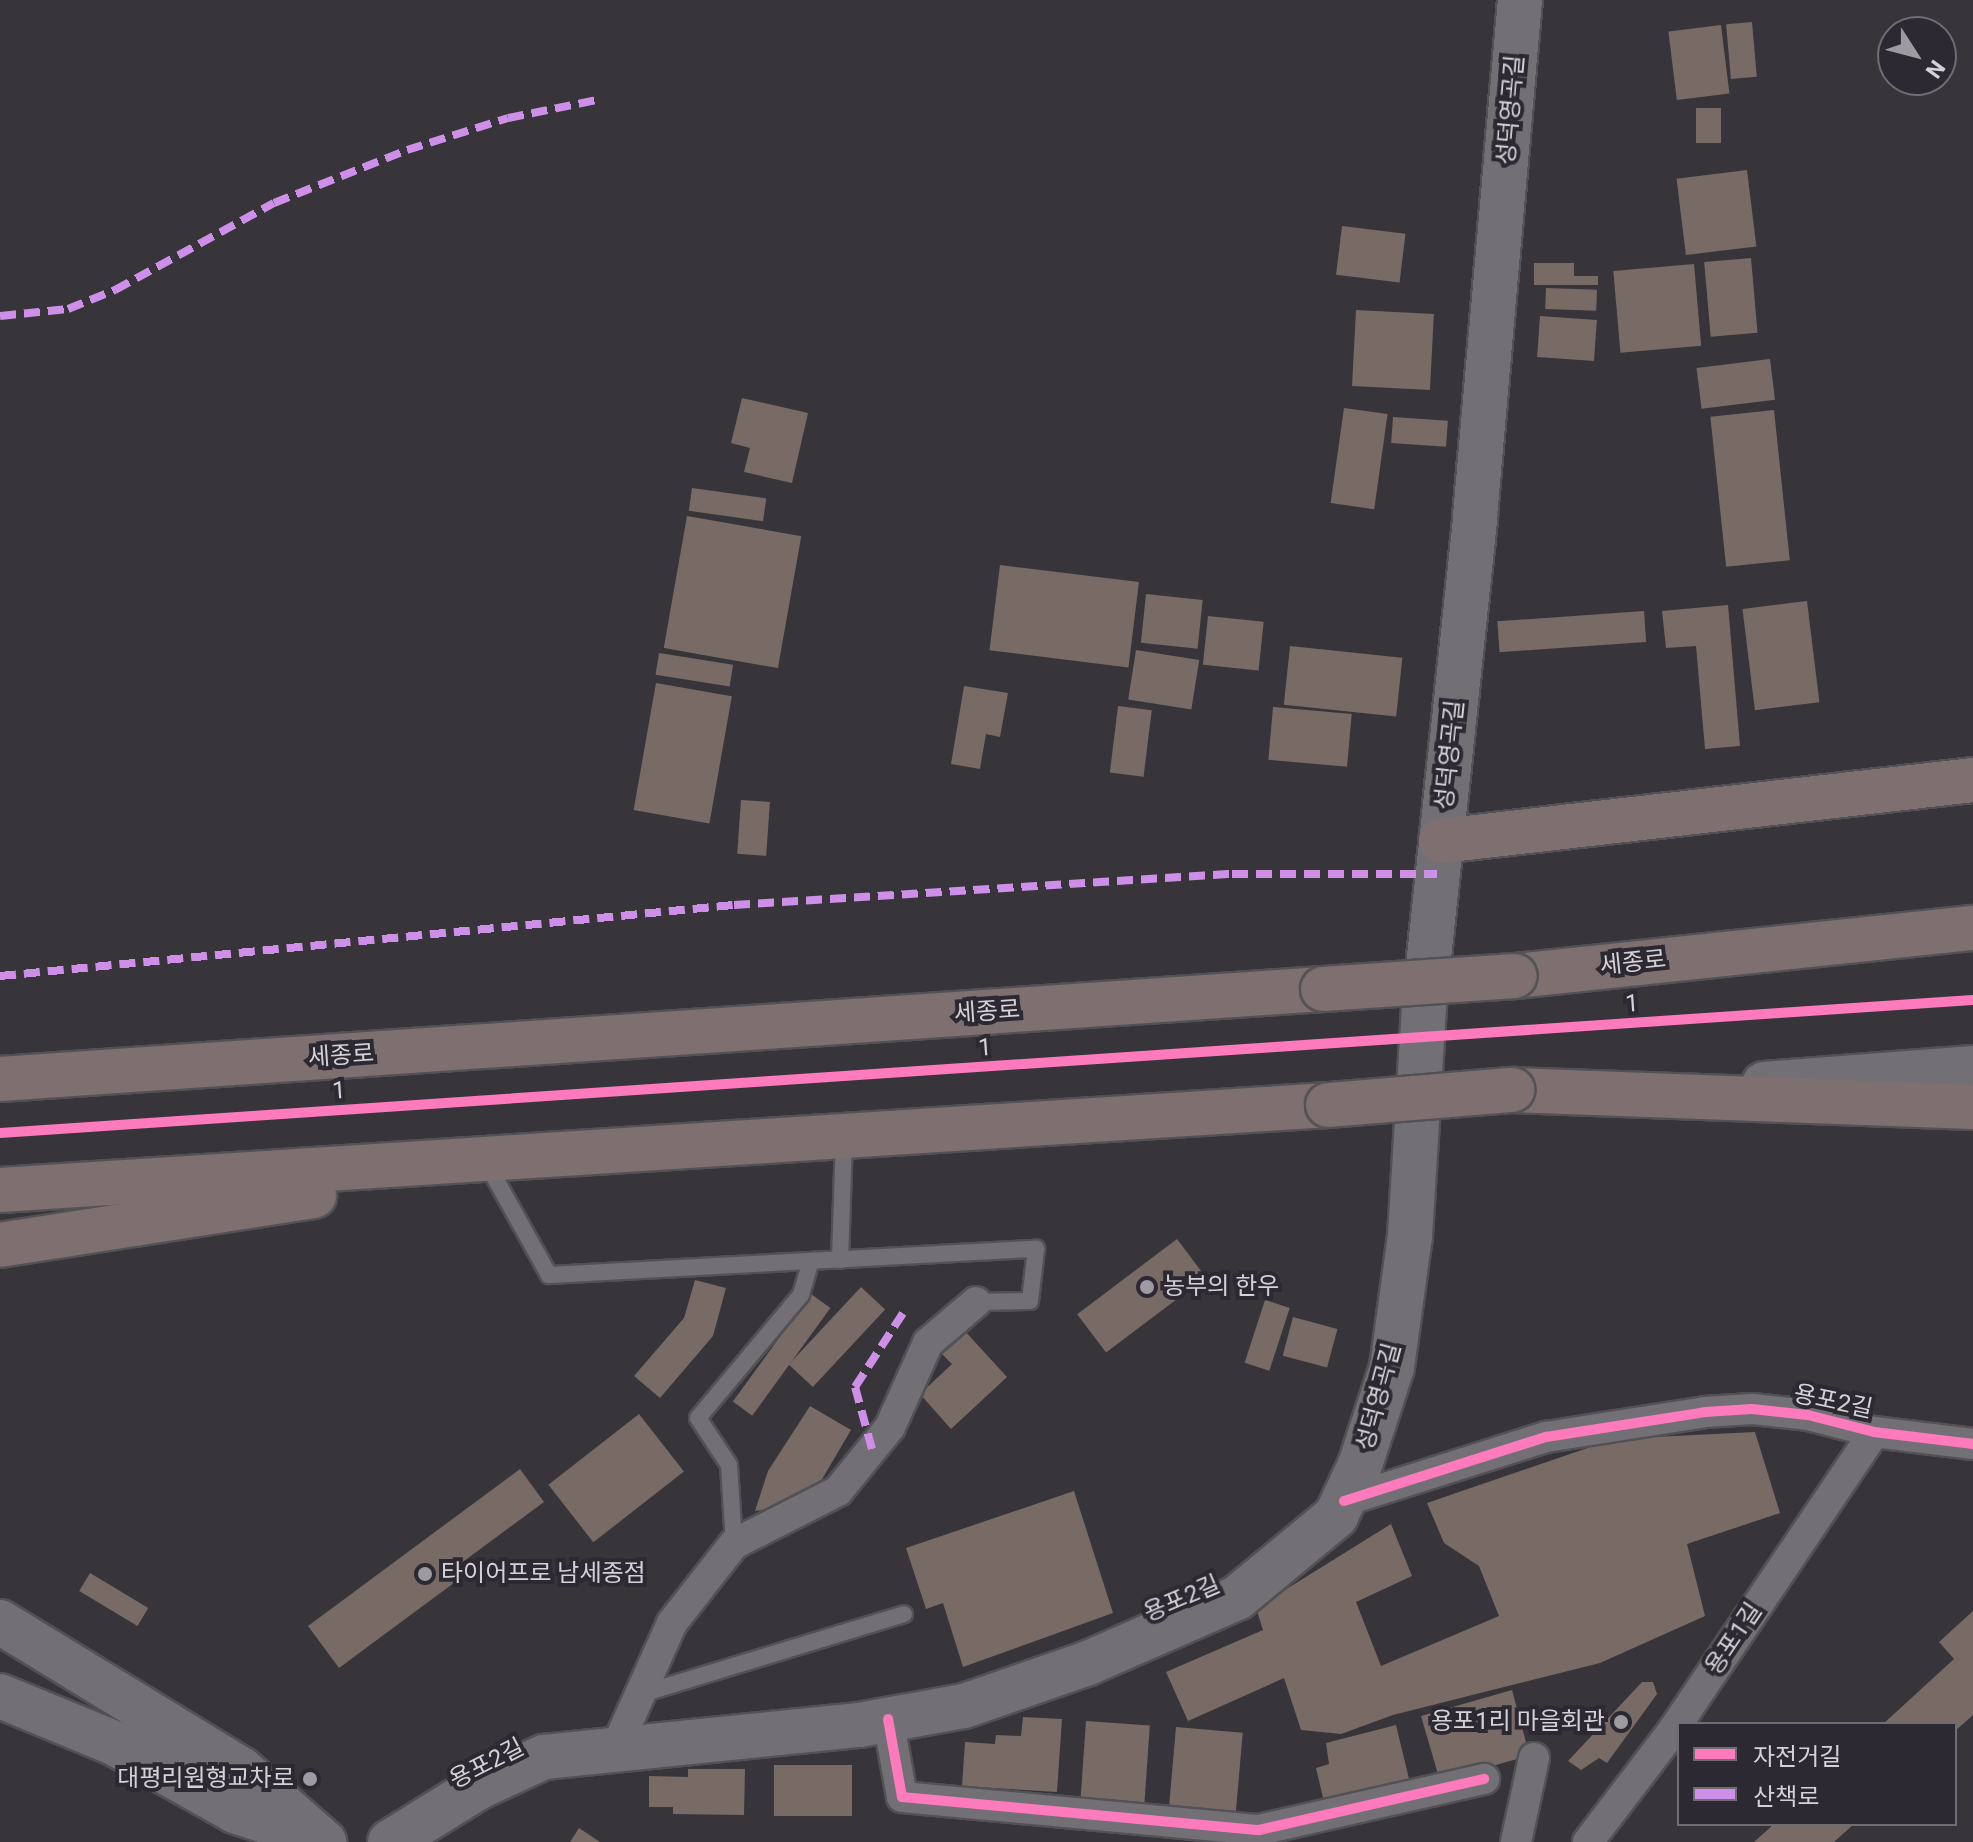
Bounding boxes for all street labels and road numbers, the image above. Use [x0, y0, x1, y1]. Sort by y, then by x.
street label: 성덕영곡길 [1492, 54, 1530, 166]
street label: 성덕영곡길 [1430, 699, 1470, 811]
street label: 세종로 [1599, 945, 1667, 981]
street label: 1 [1624, 989, 1640, 1019]
street label: 세종로 [953, 995, 1021, 1029]
street label: 1 [977, 1033, 993, 1063]
street label: 세종로 [307, 1039, 375, 1073]
street label: 1 [331, 1076, 347, 1106]
street label: 성덕영곡길 [1351, 1340, 1407, 1454]
street label: 용포2길 [1791, 1380, 1875, 1424]
street label: 용포2길 [1140, 1570, 1224, 1628]
street label: 용포1길 [1700, 1598, 1768, 1680]
street label: 용포2길 [445, 1733, 529, 1795]

